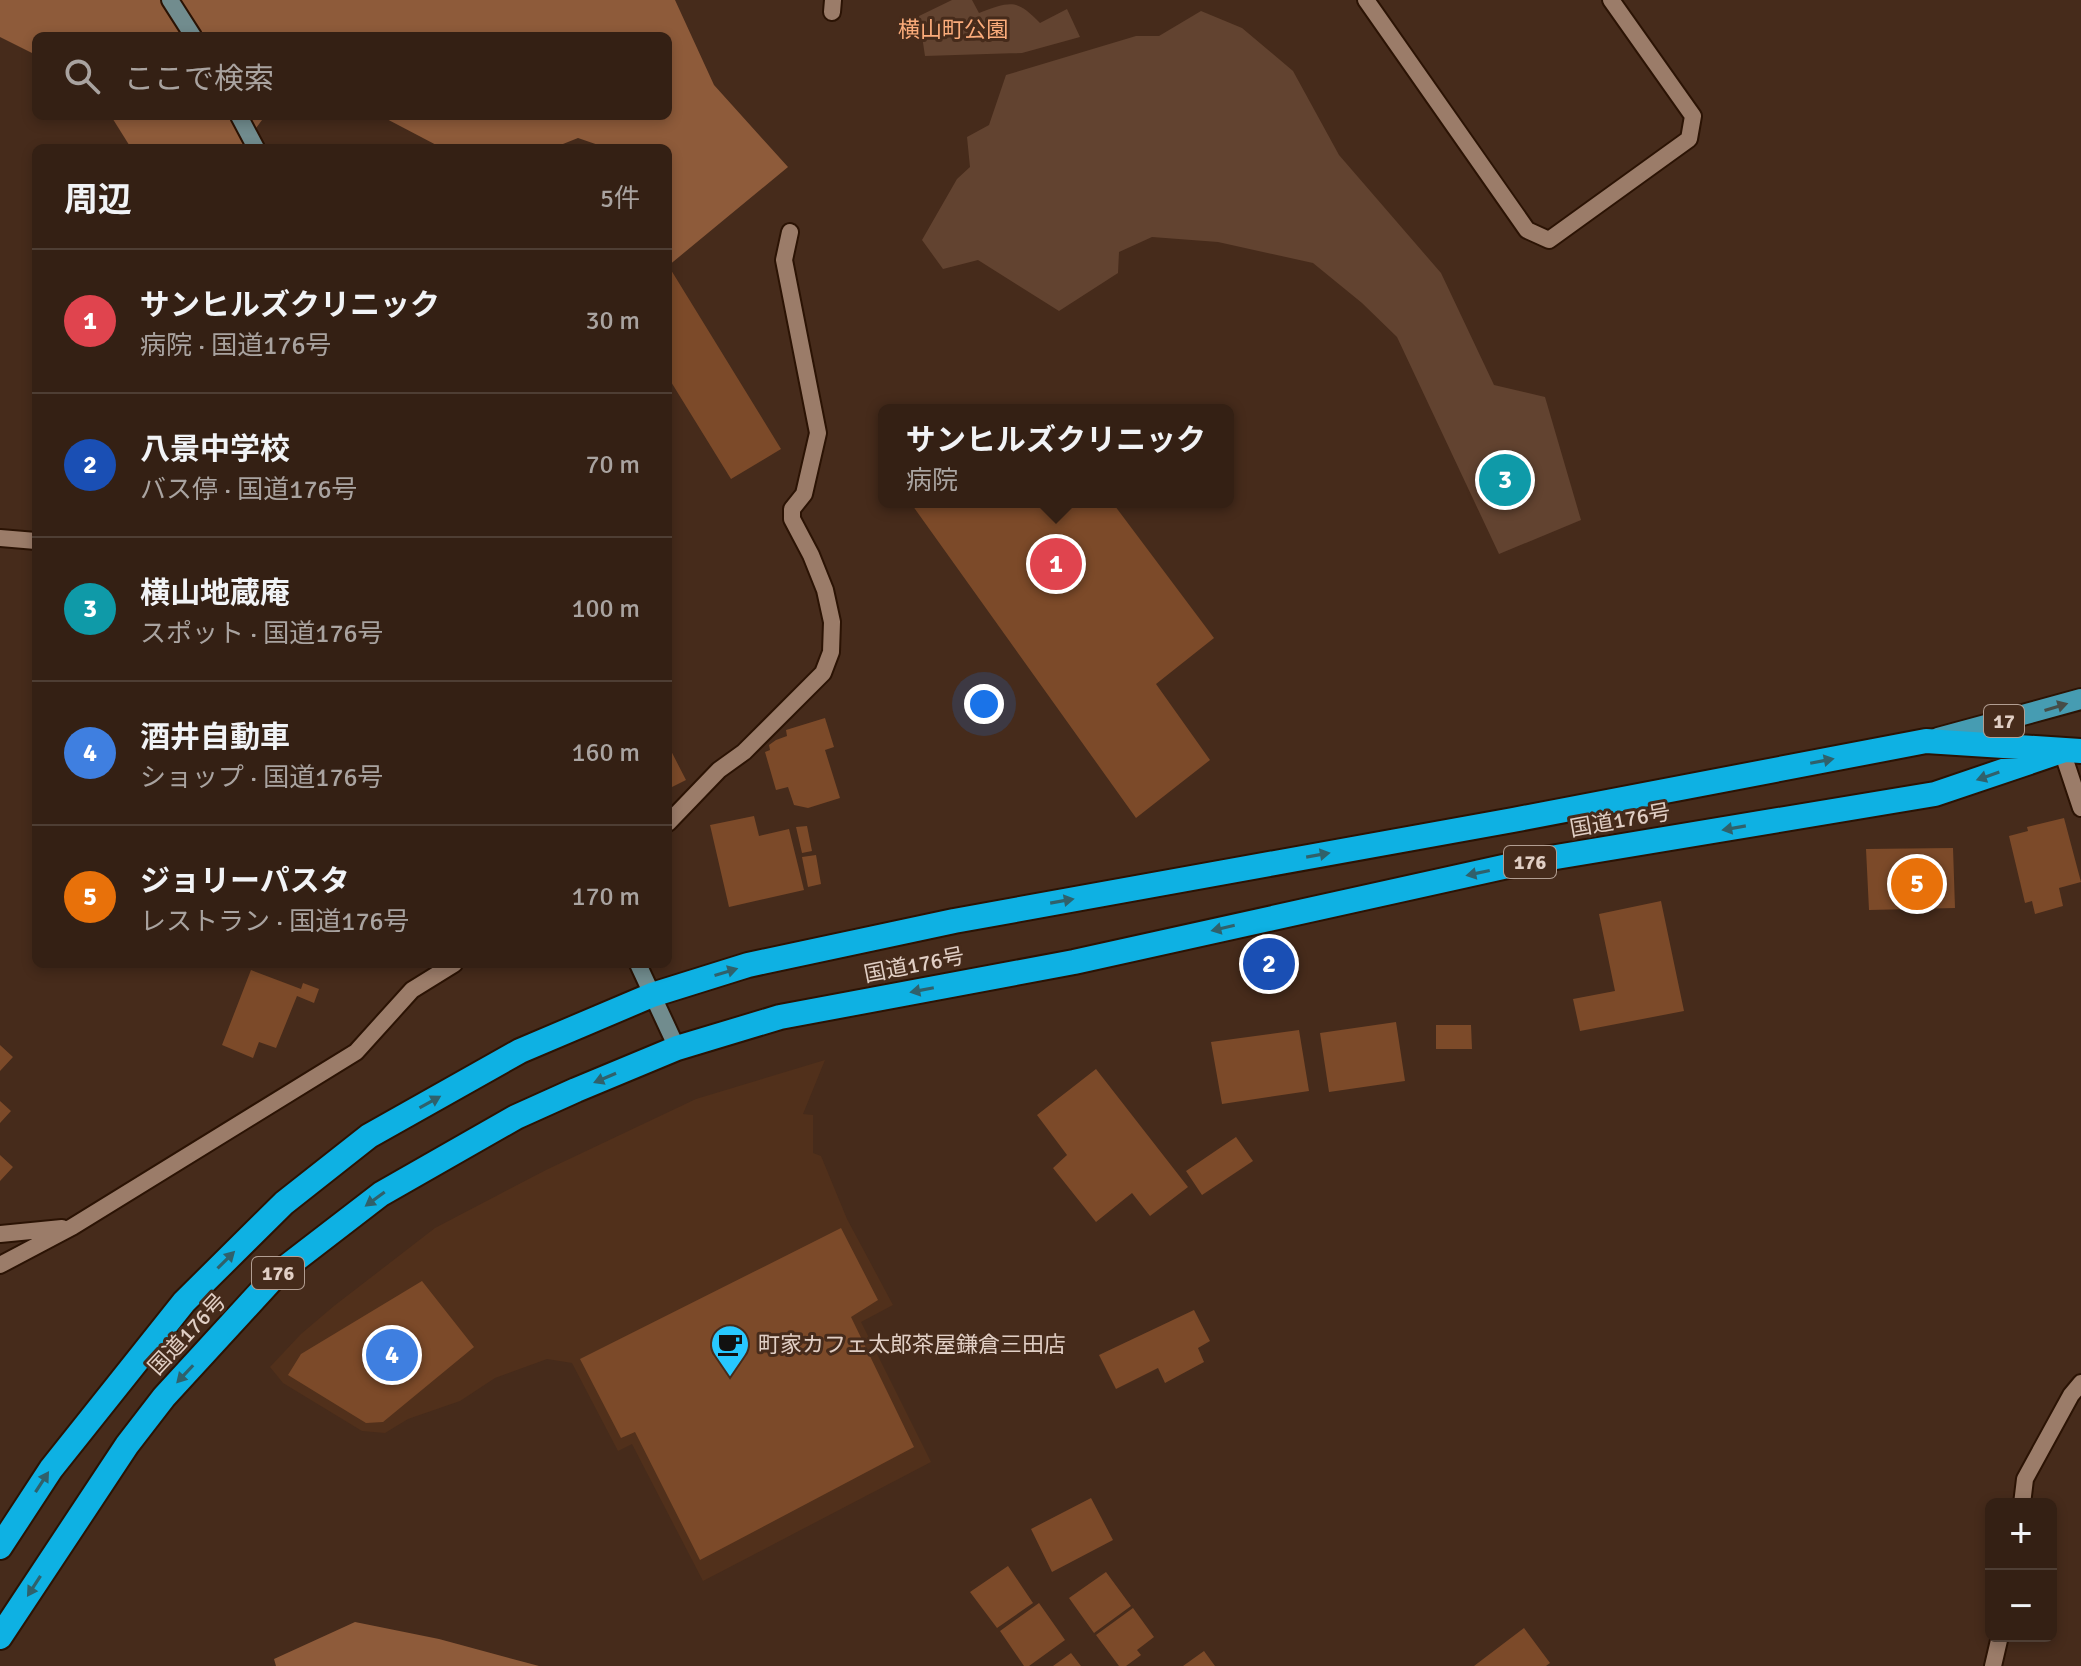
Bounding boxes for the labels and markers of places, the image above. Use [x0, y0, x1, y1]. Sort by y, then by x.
pin: 3 [1479, 450, 1531, 510]
pin: 1 [1030, 534, 1082, 594]
pin: 5 [1891, 854, 1943, 914]
pin: 2 [1243, 934, 1295, 994]
cafe icon: 町家カフェ太郎茶屋鎌倉三田店 [709, 1323, 751, 1378]
pin: 4 [366, 1325, 418, 1385]
place label: 町家カフェ太郎茶屋鎌倉三田店 [758, 1331, 1066, 1358]

